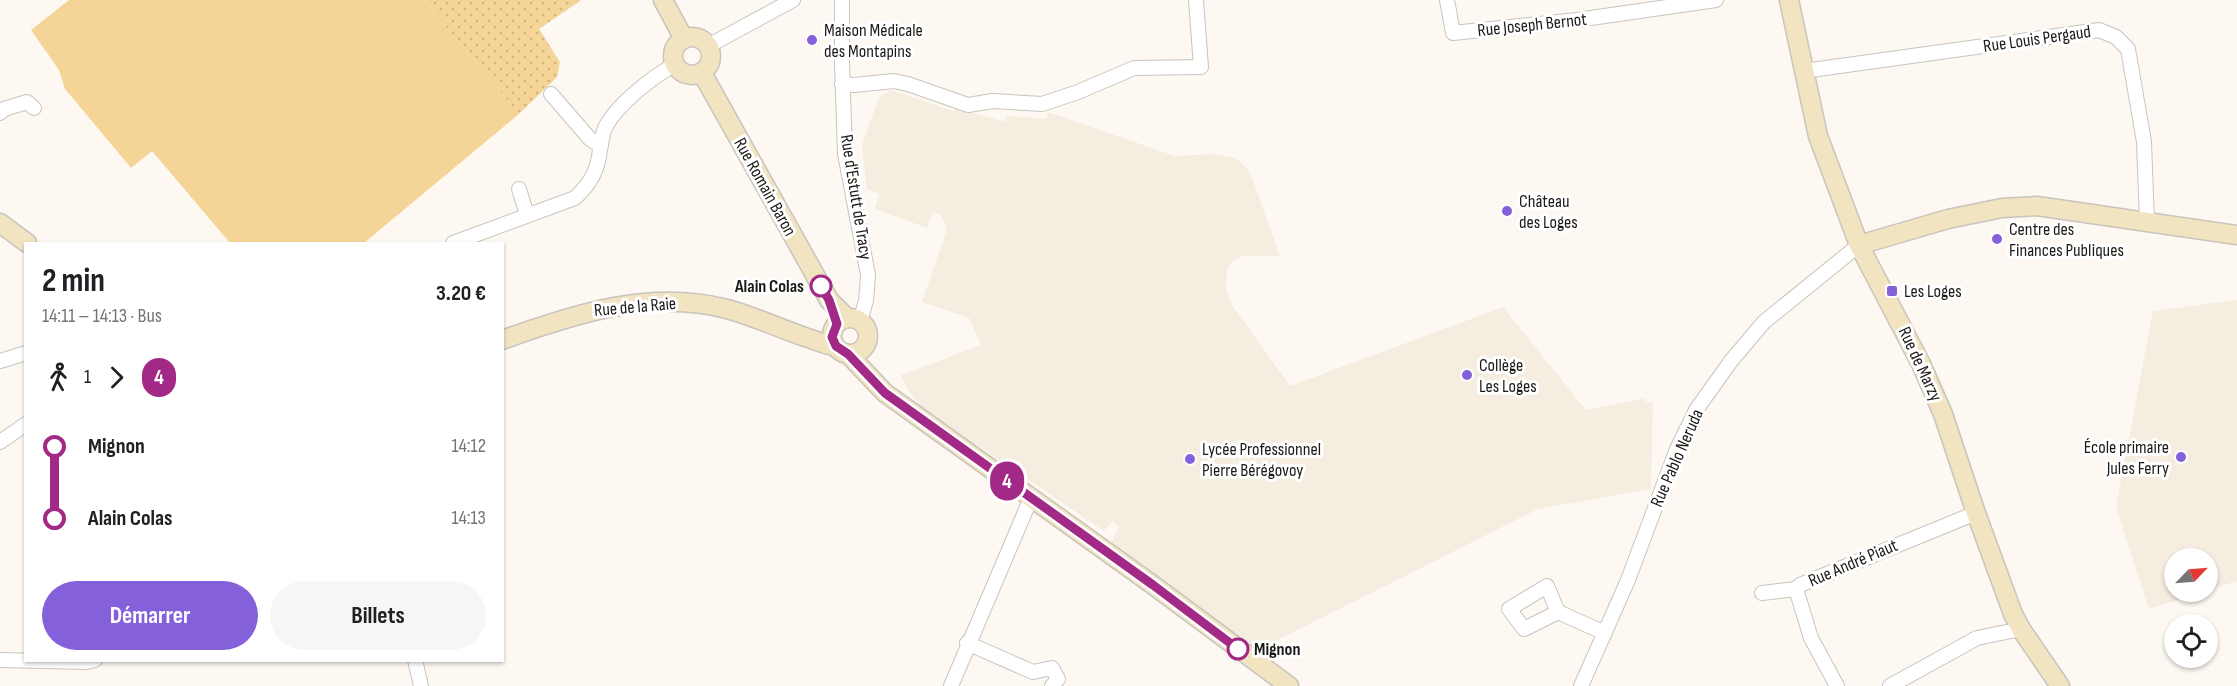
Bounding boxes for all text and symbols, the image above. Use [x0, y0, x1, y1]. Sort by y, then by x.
street label: Rue Joseph Bernot [1476, 9, 1588, 41]
place label: Maison Médicale des Montapins [824, 20, 923, 62]
street label: Rue Louis Pergaud [1982, 21, 2092, 57]
marker: Maison Médicale des Montapins [805, 33, 819, 47]
street label: Rue d'Estutt de Tracy [836, 133, 876, 261]
street label: Rue Romain Baron [729, 134, 801, 240]
place label: Château des Loges [1519, 191, 1578, 233]
marker: Château des Loges [1500, 204, 1514, 218]
place label: Centre des Finances Publiques [2009, 219, 2124, 261]
marker: Centre des Finances Publiques [1990, 232, 2004, 246]
text: 2 min [42, 261, 105, 301]
marker: Alain Colas [810, 275, 832, 297]
place label: Alain Colas [734, 276, 804, 297]
text: 3.20 € [436, 280, 486, 307]
place label: Les Loges [1904, 281, 1962, 302]
marker: Les Loges [1885, 284, 1899, 298]
street label: Rue de la Raie [593, 293, 677, 321]
text: 14:11 – 14:13 · Bus [42, 304, 162, 328]
street label: Rue de Marzy [1894, 323, 1946, 405]
place label: Collège Les Loges [1479, 355, 1537, 397]
icon: walk [42, 361, 75, 394]
icon: forward [100, 361, 133, 394]
text: 1 [84, 365, 91, 389]
text: 4 [154, 365, 164, 390]
marker: Collège Les Loges [1460, 368, 1474, 382]
street label: Rue Pablo Neruda [1646, 406, 1708, 510]
text: Mignon [88, 433, 145, 460]
text: 14:12 [451, 434, 486, 458]
place label: École primaire Jules Ferry [2084, 437, 2169, 479]
place label: Lycée Professionnel Pierre Bérégovoy [1202, 439, 1321, 481]
marker: École primaire Jules Ferry [2174, 450, 2188, 464]
marker: Lycée Professionnel Pierre Bérégovoy [1183, 452, 1197, 466]
line badge: 4 [988, 462, 1026, 500]
text: 4 [1002, 469, 1012, 494]
text: Alain Colas [88, 505, 172, 532]
text: 14:13 [451, 506, 486, 530]
street label: Rue André Piaut [1805, 535, 1901, 591]
north arrow [2164, 548, 2218, 602]
map controls [2164, 548, 2218, 668]
button: Démarrer [42, 581, 258, 650]
button: Billets [270, 581, 486, 650]
button: locate [2164, 614, 2218, 668]
marker: Mignon [1227, 638, 1249, 660]
place label: Mignon [1254, 639, 1300, 660]

